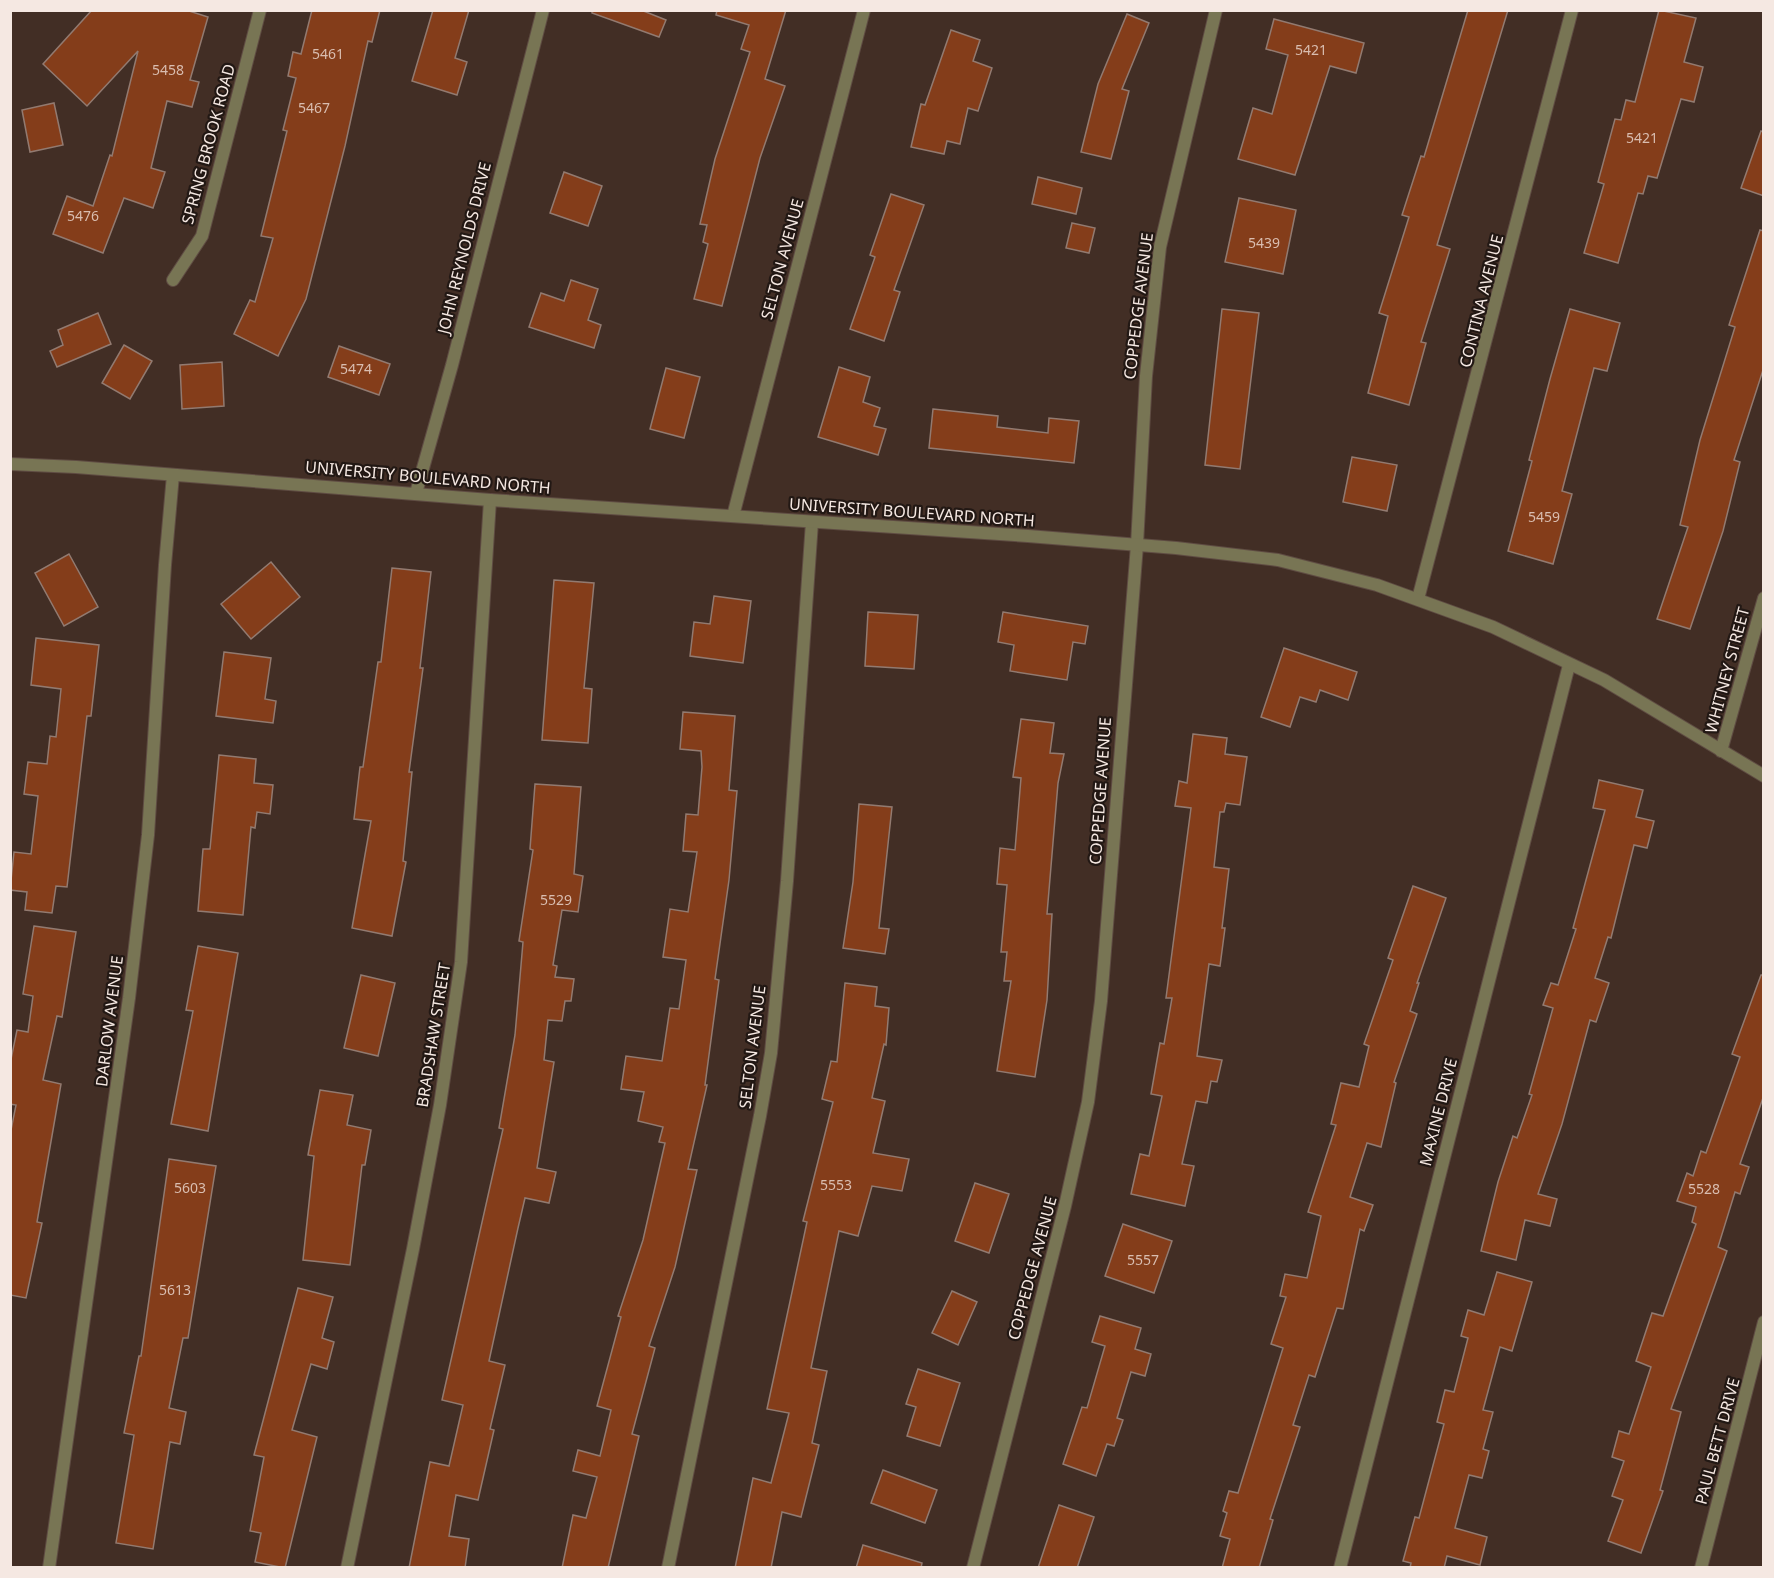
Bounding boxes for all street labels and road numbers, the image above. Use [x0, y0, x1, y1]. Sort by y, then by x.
street label: SPRING BROOK ROAD [176, 61, 240, 227]
street label: JOHN REYNOLDS DRIVE [432, 160, 496, 338]
street label: SELTON AVENUE [755, 196, 809, 322]
street label: COPPEDGE AVENUE [1118, 231, 1158, 381]
street label: CONTINA AVENUE [1454, 232, 1508, 370]
street label: UNIVERSITY BOULEVARD NORTH [304, 455, 552, 499]
street label: UNIVERSITY BOULEVARD NORTH [788, 492, 1036, 532]
street label: WHITNEY STREET [1700, 604, 1754, 735]
street label: COPPEDGE AVENUE [1084, 717, 1116, 865]
street label: DARLOW AVENUE [90, 954, 128, 1088]
street label: BRADSHAW STREET [411, 961, 455, 1109]
street label: SELTON AVENUE [734, 984, 770, 1110]
street label: MAXINE DRIVE [1414, 1056, 1462, 1168]
street label: COPPEDGE AVENUE [1002, 1194, 1062, 1342]
street label: PAUL BETT DRIVE [1689, 1375, 1745, 1507]

